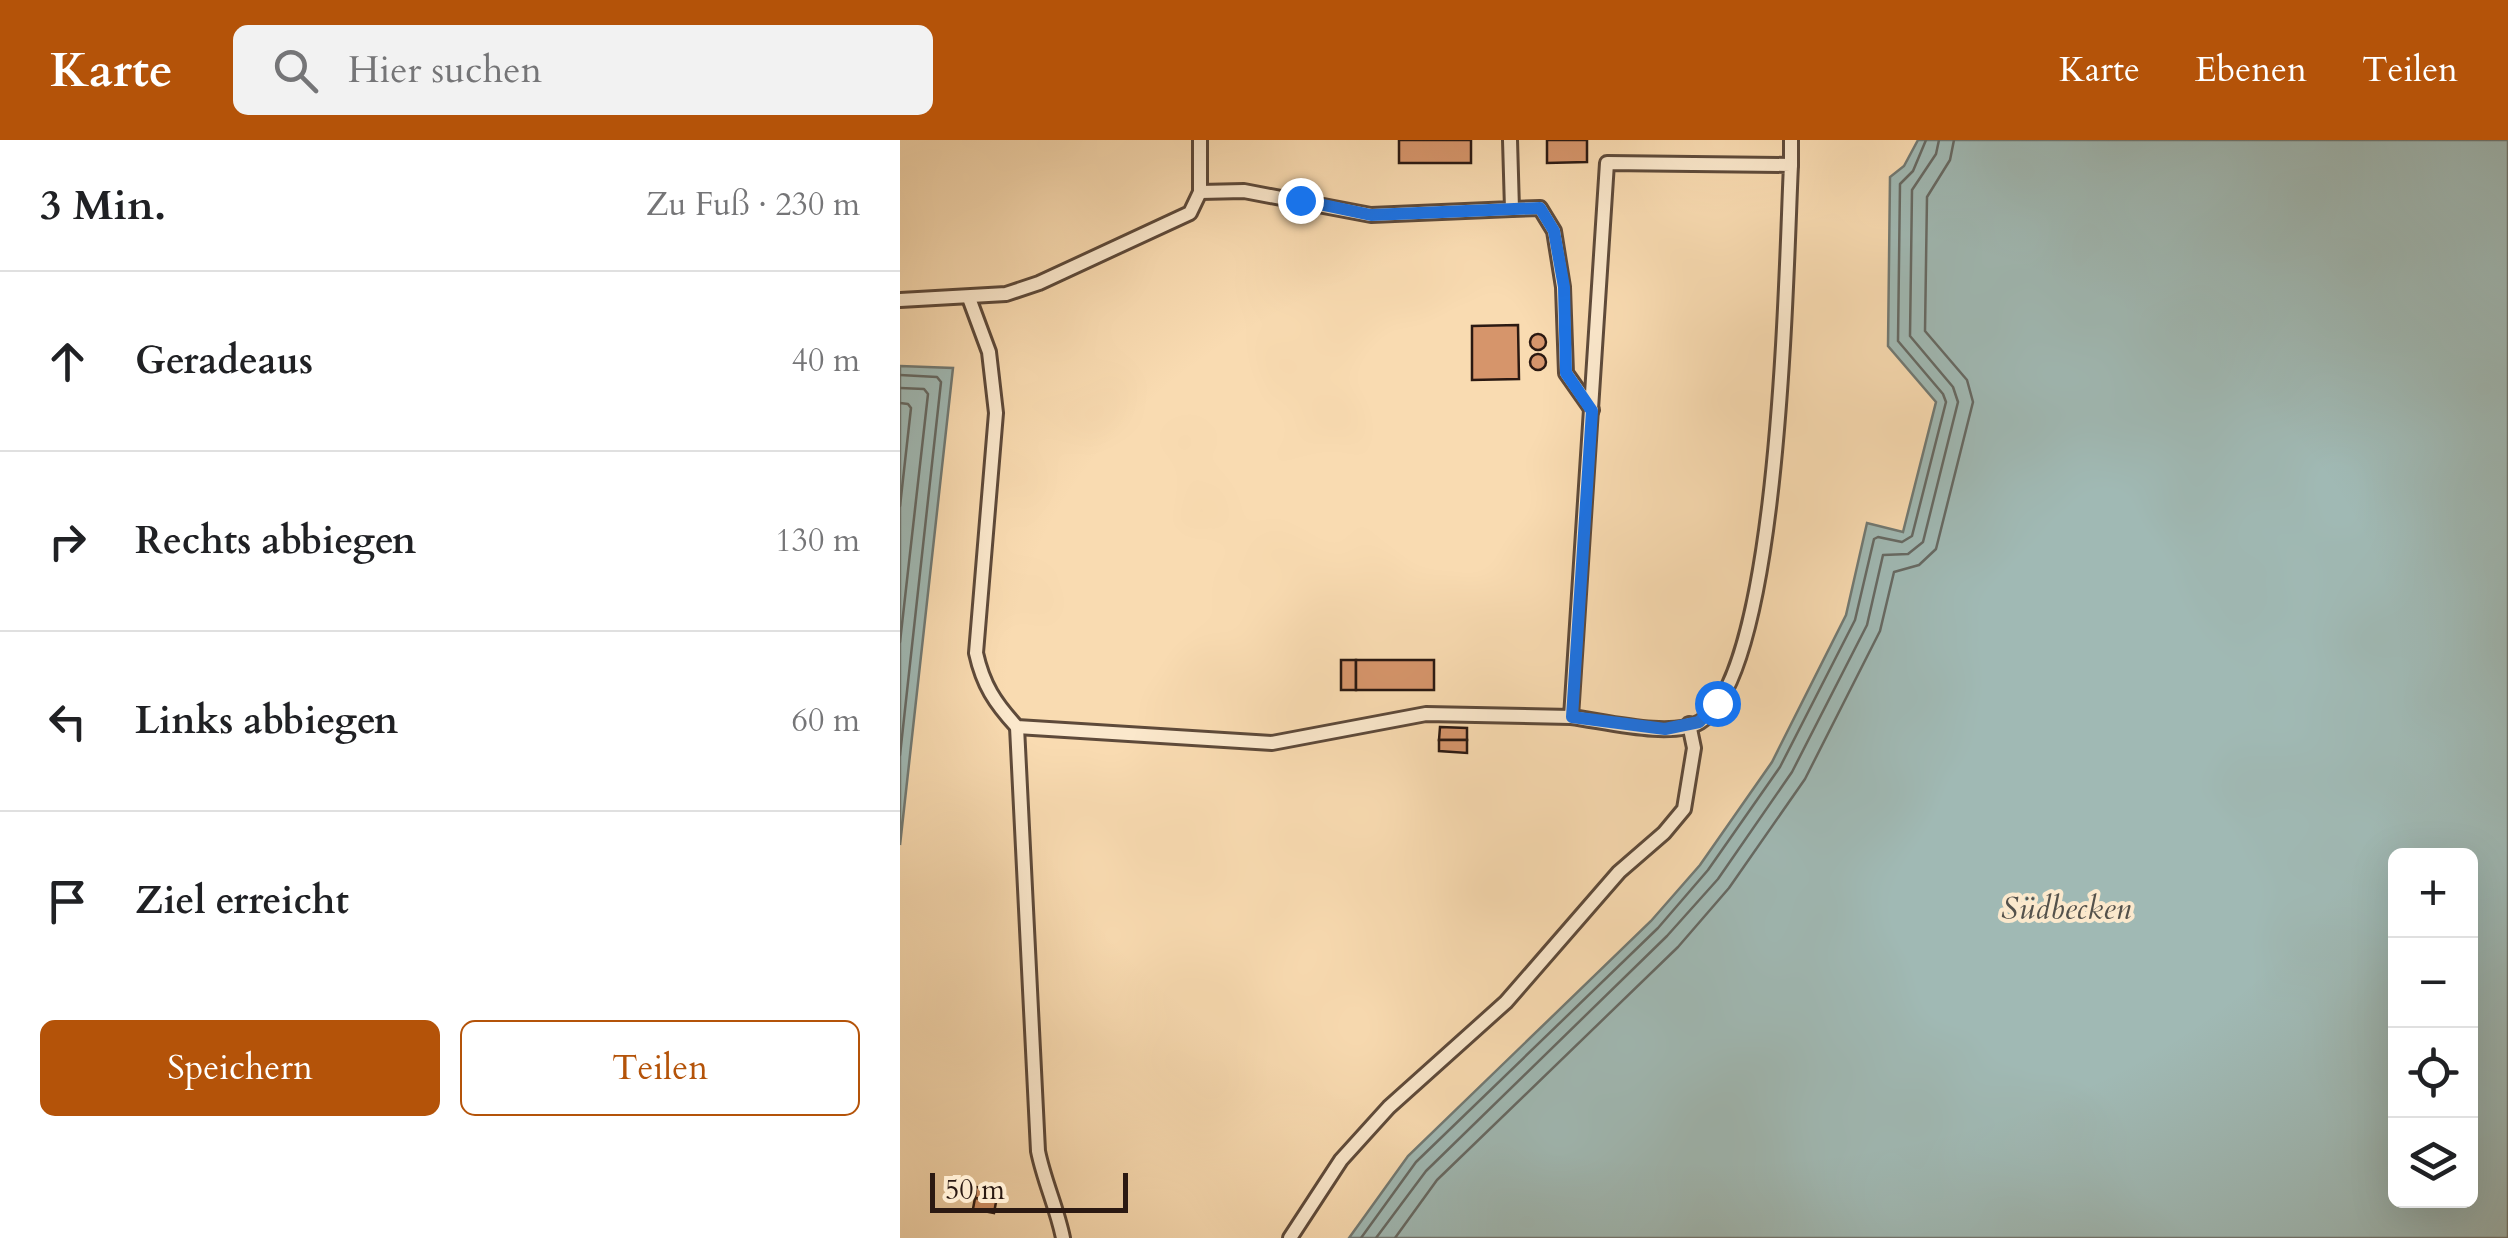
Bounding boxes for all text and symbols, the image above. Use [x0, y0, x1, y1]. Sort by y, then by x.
search box [233, 25, 933, 115]
text: Karte [50, 38, 173, 103]
icon: search [268, 43, 323, 98]
text: Hier suchen [348, 44, 542, 96]
text: Karte [2059, 46, 2140, 94]
text: Ebenen [2195, 46, 2307, 94]
text: Teilen [2362, 46, 2458, 94]
text: 3 Min. [40, 177, 166, 234]
route end [1278, 178, 1324, 224]
text: Zu Fuß · 230 m [646, 183, 860, 227]
icon: ahead [40, 334, 95, 389]
text: Geradeaus [135, 335, 313, 387]
text: 40 m [792, 339, 860, 383]
icon: right [40, 514, 95, 569]
text: Rechts abbiegen [135, 515, 416, 567]
text: 130 m [775, 519, 860, 563]
route start [1695, 681, 1741, 727]
icon: left [40, 694, 95, 749]
text: Links abbiegen [135, 695, 398, 747]
text: 60 m [792, 699, 860, 743]
map controls [2388, 848, 2478, 1208]
button: + [2388, 848, 2478, 938]
icon: arrive [40, 874, 95, 929]
text: Ziel erreicht [135, 875, 349, 927]
water label: Südbecken [2001, 887, 2132, 931]
button: − [2388, 938, 2478, 1028]
button: Speichern [40, 1020, 440, 1116]
button: Teilen [460, 1020, 860, 1116]
button: locate [2388, 1028, 2478, 1118]
button: layers [2388, 1118, 2478, 1208]
scale bar [930, 1168, 1128, 1212]
text: 50 m [945, 1171, 1005, 1209]

